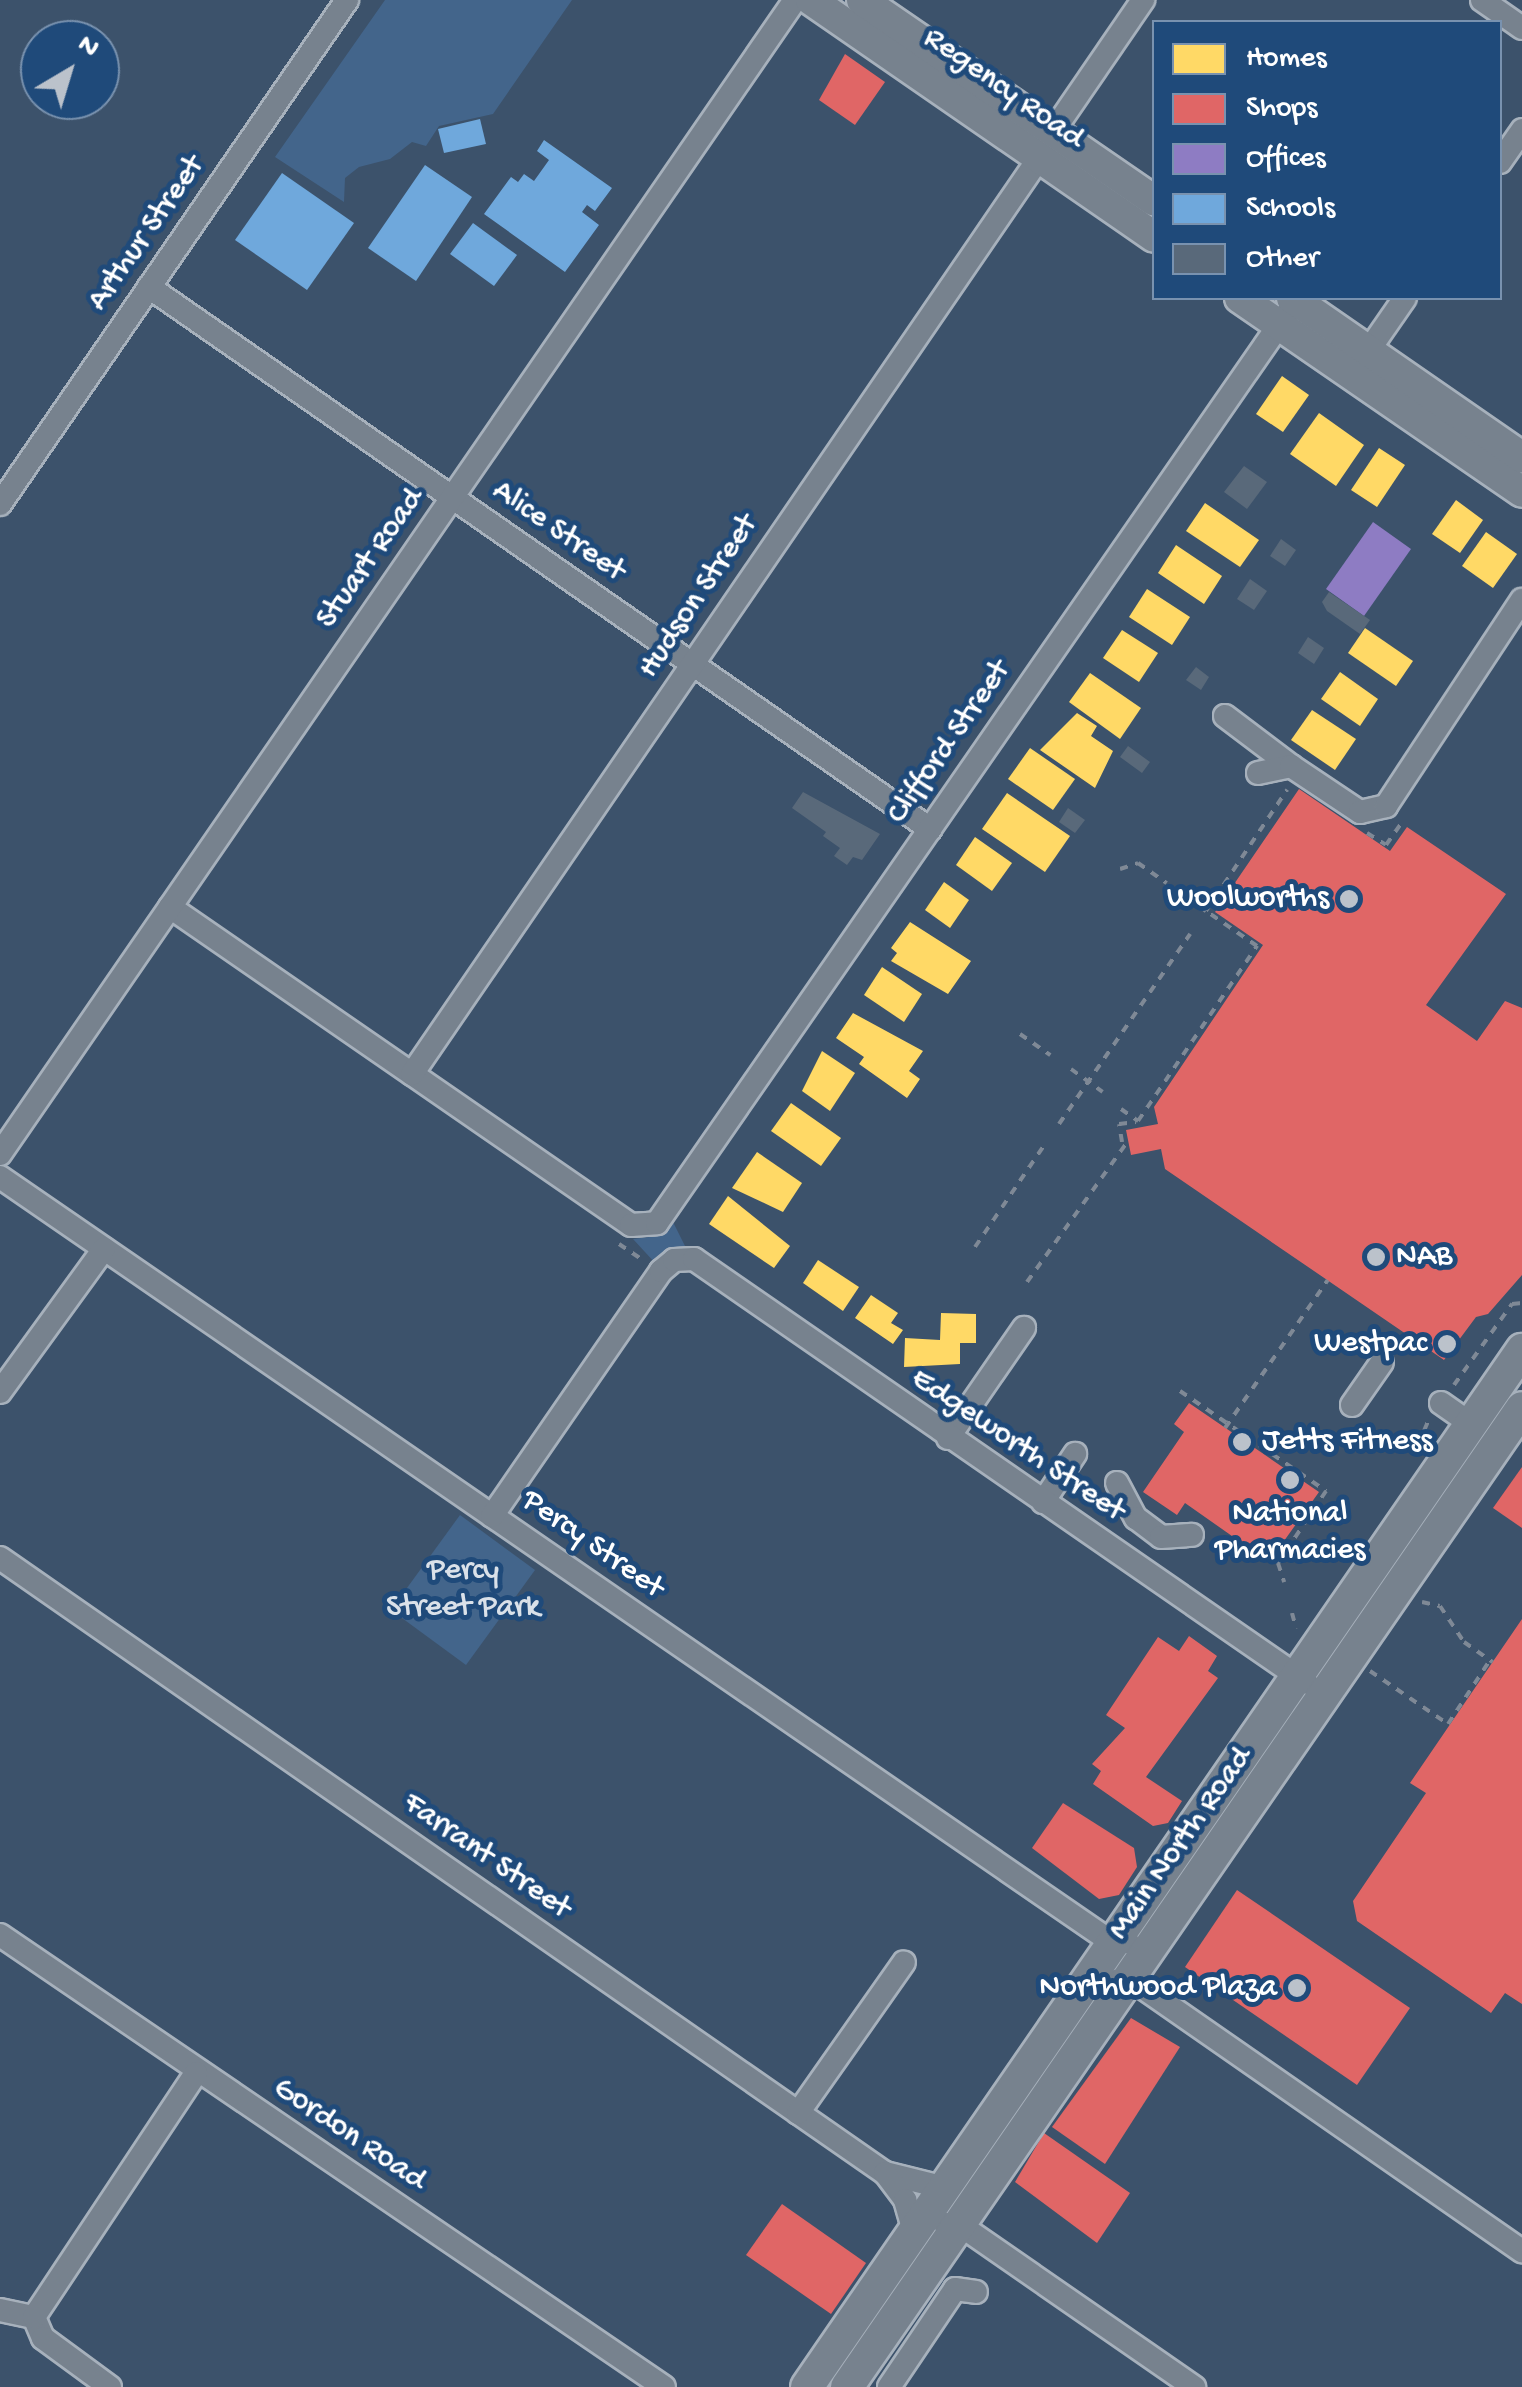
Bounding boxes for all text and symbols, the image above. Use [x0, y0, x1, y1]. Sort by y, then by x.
north arrow [20, 20, 120, 120]
street label: Regency Road [915, 20, 1091, 158]
legend [1152, 20, 1502, 300]
text: N [70, 29, 105, 66]
text: Homes [1246, 42, 1327, 77]
text: Shops [1246, 92, 1317, 127]
text: Offices [1246, 142, 1326, 177]
street label: Arthur Street [80, 149, 214, 319]
text: Schools [1246, 192, 1335, 227]
text: Other [1246, 242, 1319, 277]
street label: Alice Street [484, 472, 632, 592]
street label: Stuart Road [309, 481, 433, 637]
street label: Hudson Street [630, 508, 768, 686]
street label: Clifford Street [880, 654, 1020, 832]
place label: Woolworths [1167, 880, 1329, 918]
marker: Woolworths [1338, 888, 1360, 910]
place label: NAB [1396, 1238, 1452, 1276]
marker: NAB [1365, 1246, 1387, 1268]
place label: Westpac [1314, 1325, 1427, 1363]
marker: Westpac [1436, 1333, 1458, 1355]
street label: Edgeworth Street [903, 1360, 1131, 1532]
place label: Jetts Fitness [1262, 1423, 1433, 1461]
marker: Jetts Fitness [1231, 1431, 1253, 1453]
marker: National Pharmacies [1279, 1469, 1301, 1491]
street label: Percy Street [513, 1482, 671, 1608]
place label: National Pharmacies [1215, 1496, 1365, 1571]
park label: Percy Street Park [386, 1553, 540, 1628]
street label: Main North Road [1100, 1740, 1262, 1948]
street label: Farrant Street [395, 1785, 577, 1929]
place label: Northwood Plaza [1039, 1969, 1277, 2007]
marker: Northwood Plaza [1286, 1977, 1308, 1999]
street label: Gordon Road [265, 2070, 433, 2200]

